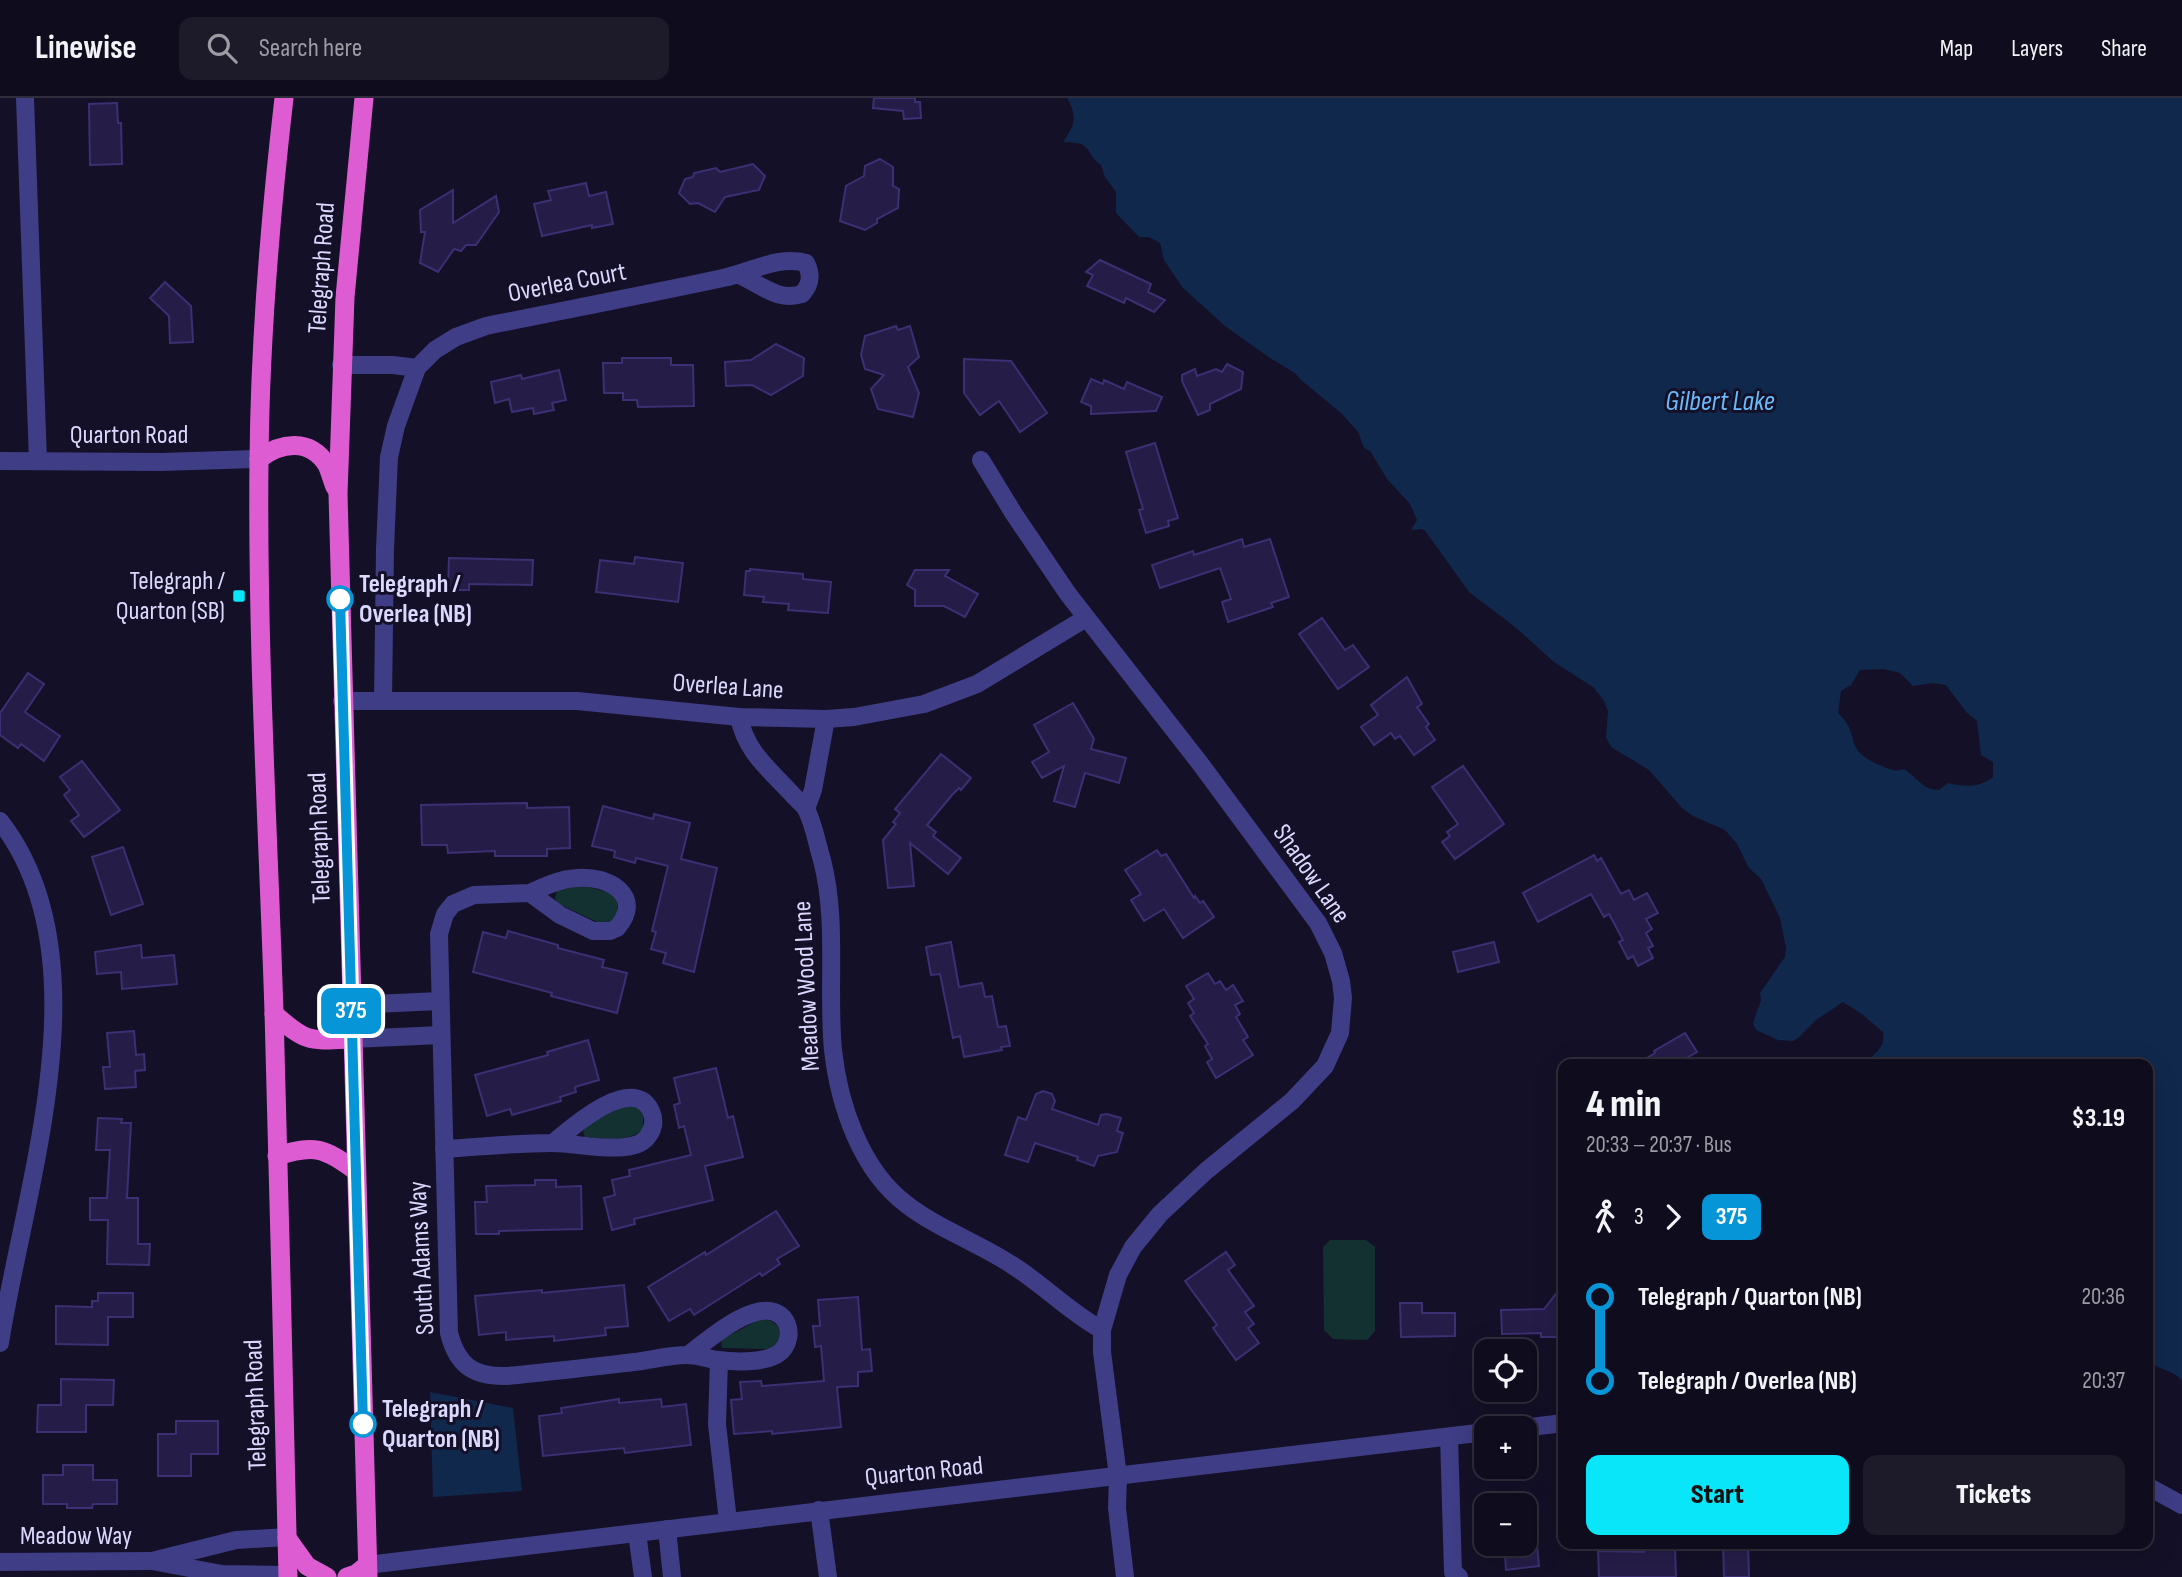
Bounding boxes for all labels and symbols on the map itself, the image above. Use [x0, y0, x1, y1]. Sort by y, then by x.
street label: Telegraph Road [302, 201, 342, 335]
street label: Overlea Court [505, 256, 629, 310]
water label: Gilbert Lake [1665, 385, 1775, 418]
street label: Quarton Road [70, 420, 188, 451]
place label: Telegraph / Quarton (SB) [116, 566, 225, 627]
place label: Telegraph / Overlea (NB) [359, 569, 472, 630]
marker: Telegraph / Overlea (NB) [327, 586, 353, 612]
marker: Telegraph / Quarton (SB) [231, 588, 247, 604]
street label: Overlea Lane [671, 668, 785, 706]
street label: Telegraph Road [302, 772, 338, 904]
street label: Shadow Lane [1266, 819, 1356, 929]
street label: Meadow Wood Lane [787, 900, 827, 1072]
line badge: 375 [311, 988, 391, 1034]
street label: South Adams Way [402, 1180, 442, 1336]
street label: Telegraph Road [238, 1339, 274, 1471]
place label: Telegraph / Quarton (NB) [382, 1394, 500, 1455]
marker: Telegraph / Quarton (NB) [350, 1411, 376, 1437]
street label: Quarton Road [863, 1450, 985, 1494]
street label: Meadow Way [20, 1521, 132, 1552]

